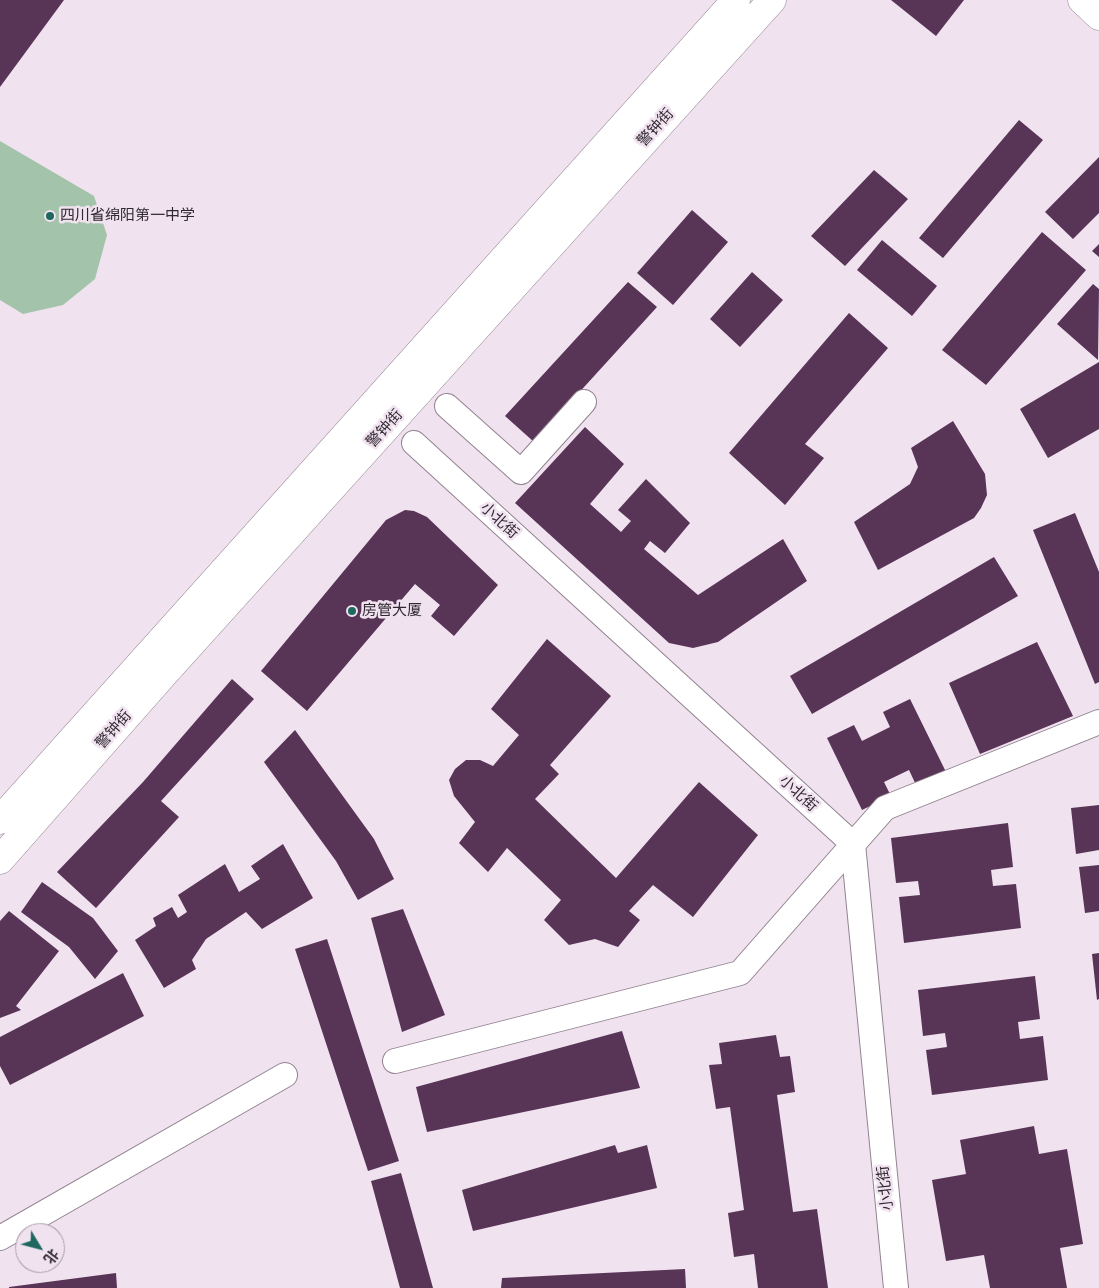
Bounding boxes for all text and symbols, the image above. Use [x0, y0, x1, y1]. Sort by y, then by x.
street label: 警钟街 [634, 105, 678, 151]
place label: 四川省绵阳第一中学 [60, 207, 195, 225]
marker: 四川省绵阳第一中学 [44, 210, 56, 222]
street label: 警钟街 [363, 406, 407, 452]
street label: 小北街 [476, 499, 522, 543]
place label: 房管大厦 [362, 602, 422, 620]
marker: 房管大厦 [346, 605, 358, 617]
street label: 警钟街 [92, 707, 136, 753]
street label: 小北街 [775, 772, 821, 816]
street label: 小北街 [875, 1165, 897, 1211]
north arrow [15, 1223, 65, 1273]
text: 北 [40, 1245, 63, 1267]

